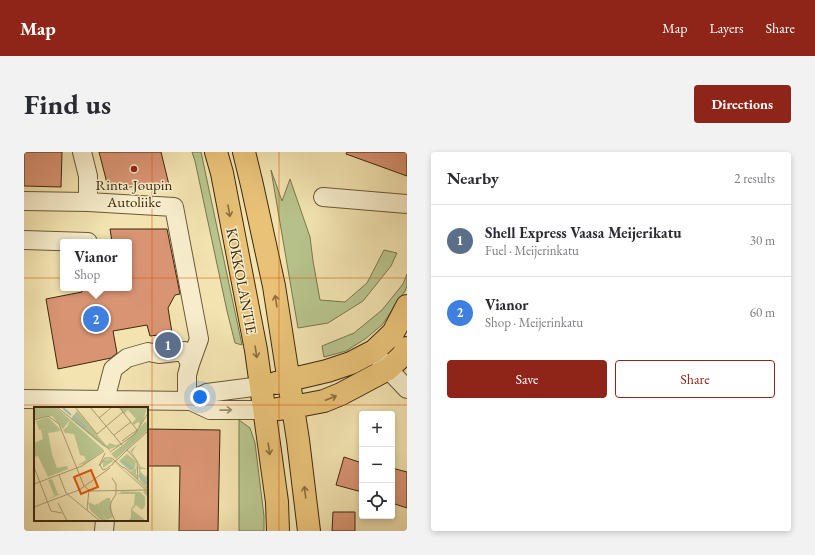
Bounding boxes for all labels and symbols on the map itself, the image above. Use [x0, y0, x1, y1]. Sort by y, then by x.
marker: Rinta-Joupin Autoliike [129, 164, 139, 174]
place label: Rinta-Joupin Autoliike [96, 175, 173, 211]
one-way arrow [225, 204, 233, 217]
street label: KOKKOLANTIE [222, 226, 262, 336]
one-way arrow [272, 295, 280, 308]
pin: 2 [83, 304, 109, 334]
pin: 1 [155, 330, 181, 360]
one-way arrow [252, 345, 260, 358]
your location [190, 387, 210, 407]
one-way arrow [325, 394, 337, 401]
one-way arrow [219, 406, 232, 414]
inset map [34, 407, 148, 521]
one-way arrow [265, 442, 273, 455]
one-way arrow [301, 486, 308, 499]

